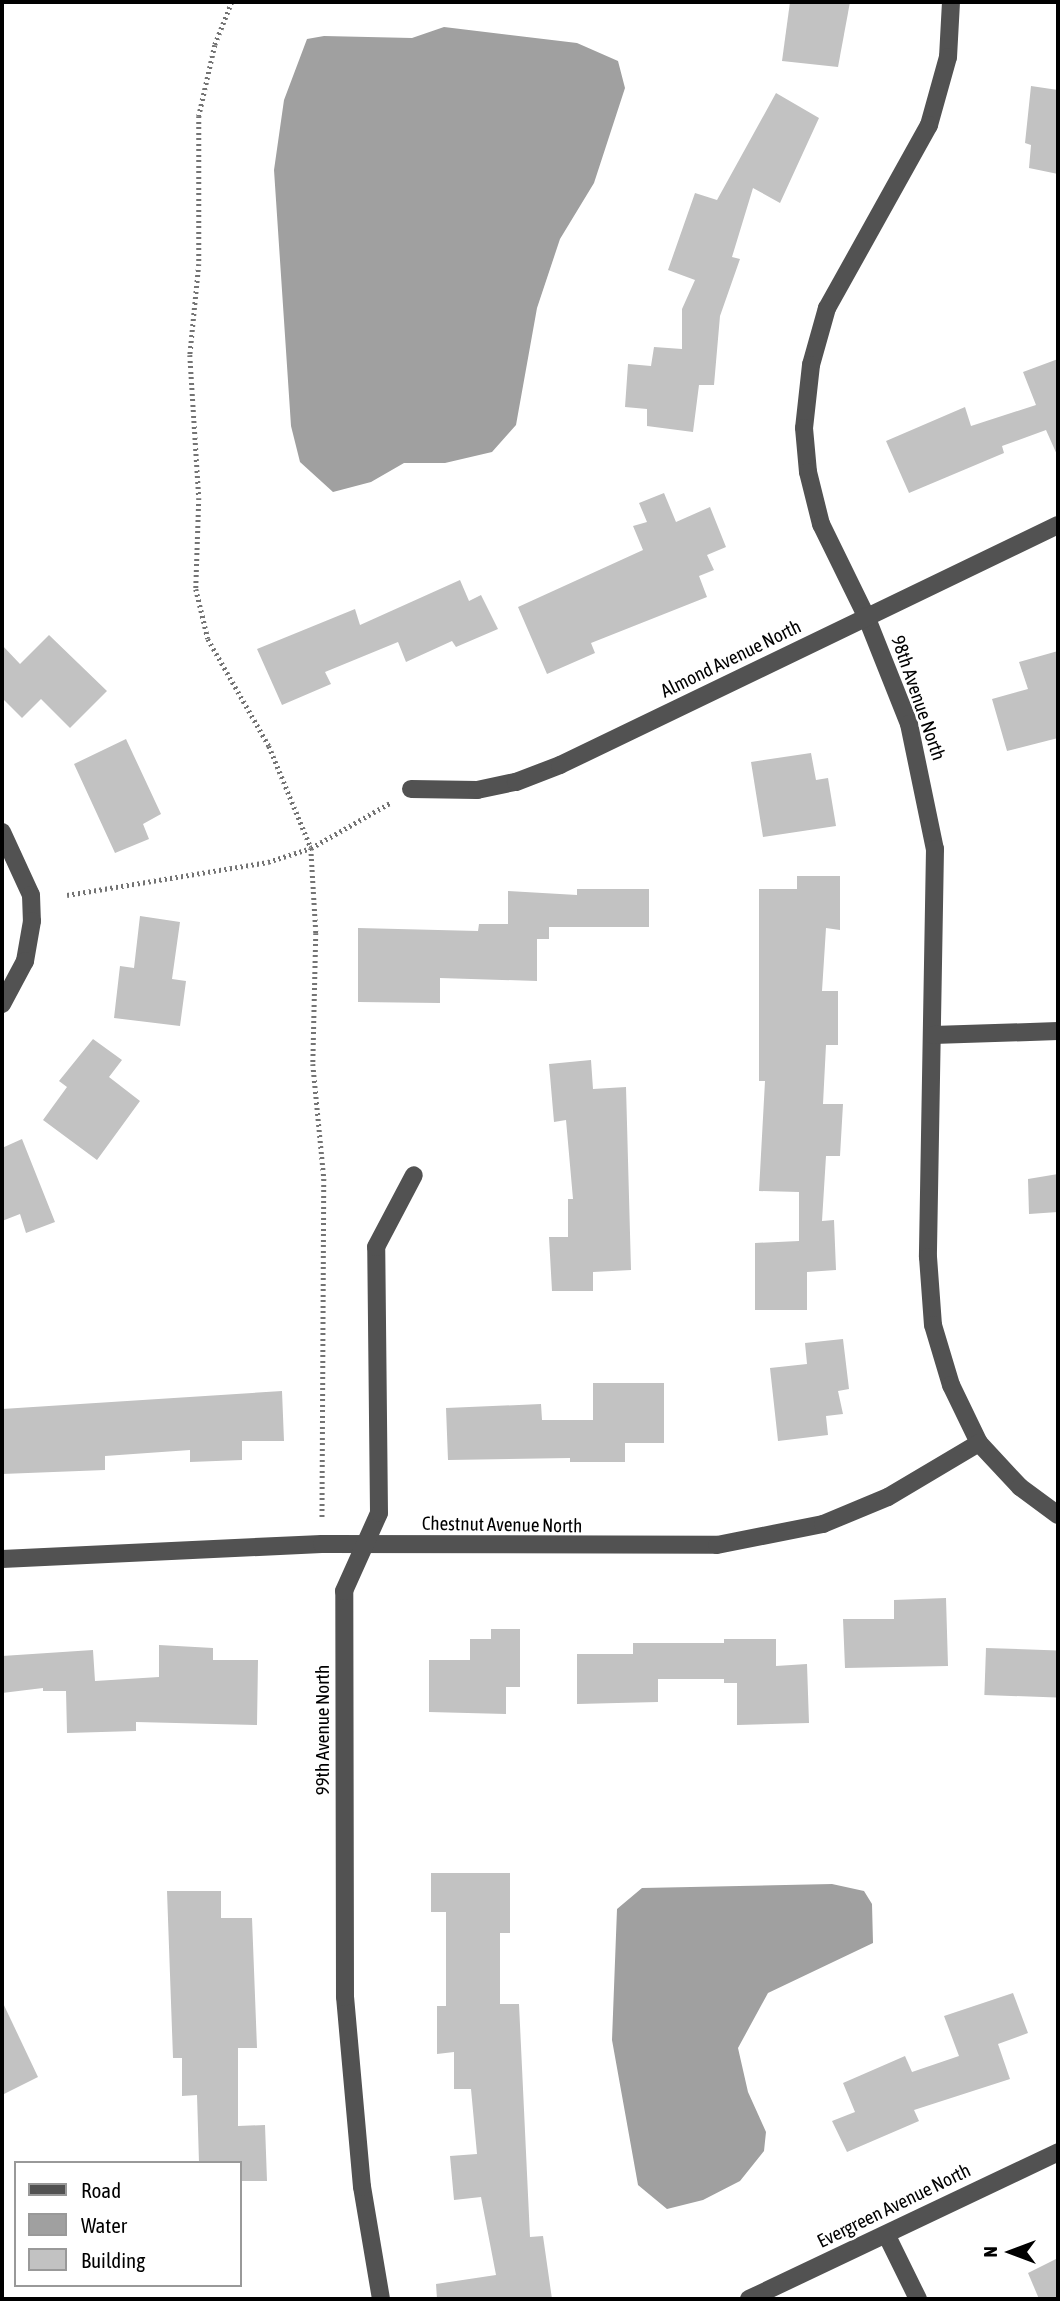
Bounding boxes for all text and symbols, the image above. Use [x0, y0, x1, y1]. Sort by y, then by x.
street label: Almond Avenue North [657, 615, 805, 703]
street label: 98th Avenue North [886, 633, 950, 763]
street label: Chestnut Avenue North [422, 1512, 582, 1538]
street label: 99th Avenue North [312, 1665, 334, 1795]
street label: Evergreen Avenue North [814, 2159, 974, 2253]
legend [14, 2161, 242, 2287]
text: Road [81, 2178, 121, 2202]
text: Water [81, 2213, 127, 2237]
north arrow [976, 2217, 1046, 2287]
text: N [979, 2246, 1001, 2258]
text: Building [81, 2248, 145, 2272]

